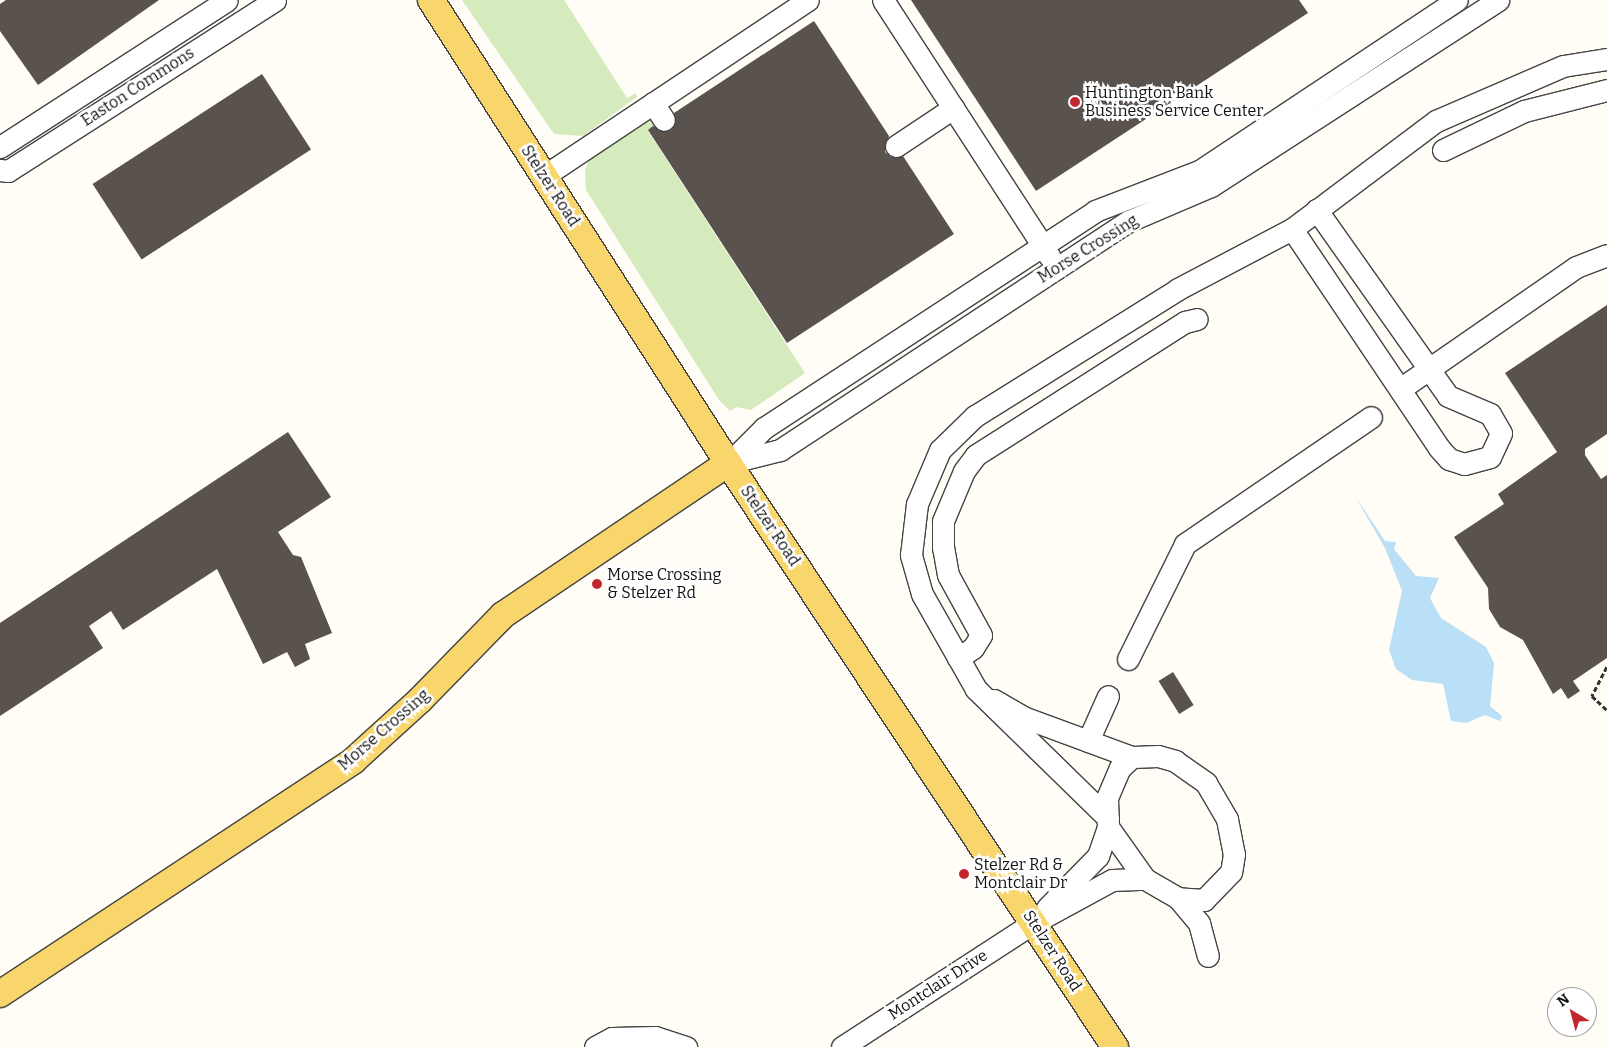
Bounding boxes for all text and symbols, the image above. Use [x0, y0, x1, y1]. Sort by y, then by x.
street label: Easton Commons [78, 43, 198, 131]
place label: Huntington Bank Business Service Center [1085, 83, 1263, 121]
marker: Huntington Bank Business Service Center [1069, 96, 1081, 108]
street label: Stelzer Road [517, 142, 583, 230]
street label: Morse Crossing [1034, 211, 1142, 287]
street label: Stelzer Road [736, 482, 804, 570]
place label: Morse Crossing & Stelzer Rd [607, 565, 722, 603]
marker: Morse Crossing & Stelzer Rd [591, 578, 603, 590]
street label: Morse Crossing [334, 685, 434, 775]
place label: Stelzer Rd & Montclair Dr [974, 855, 1067, 893]
marker: Stelzer Rd & Montclair Dr [958, 868, 970, 880]
street label: Stelzer Road [1019, 907, 1085, 995]
street label: Montclair Drive [885, 946, 991, 1024]
north arrow [1547, 987, 1597, 1037]
text: N [1554, 990, 1573, 1010]

